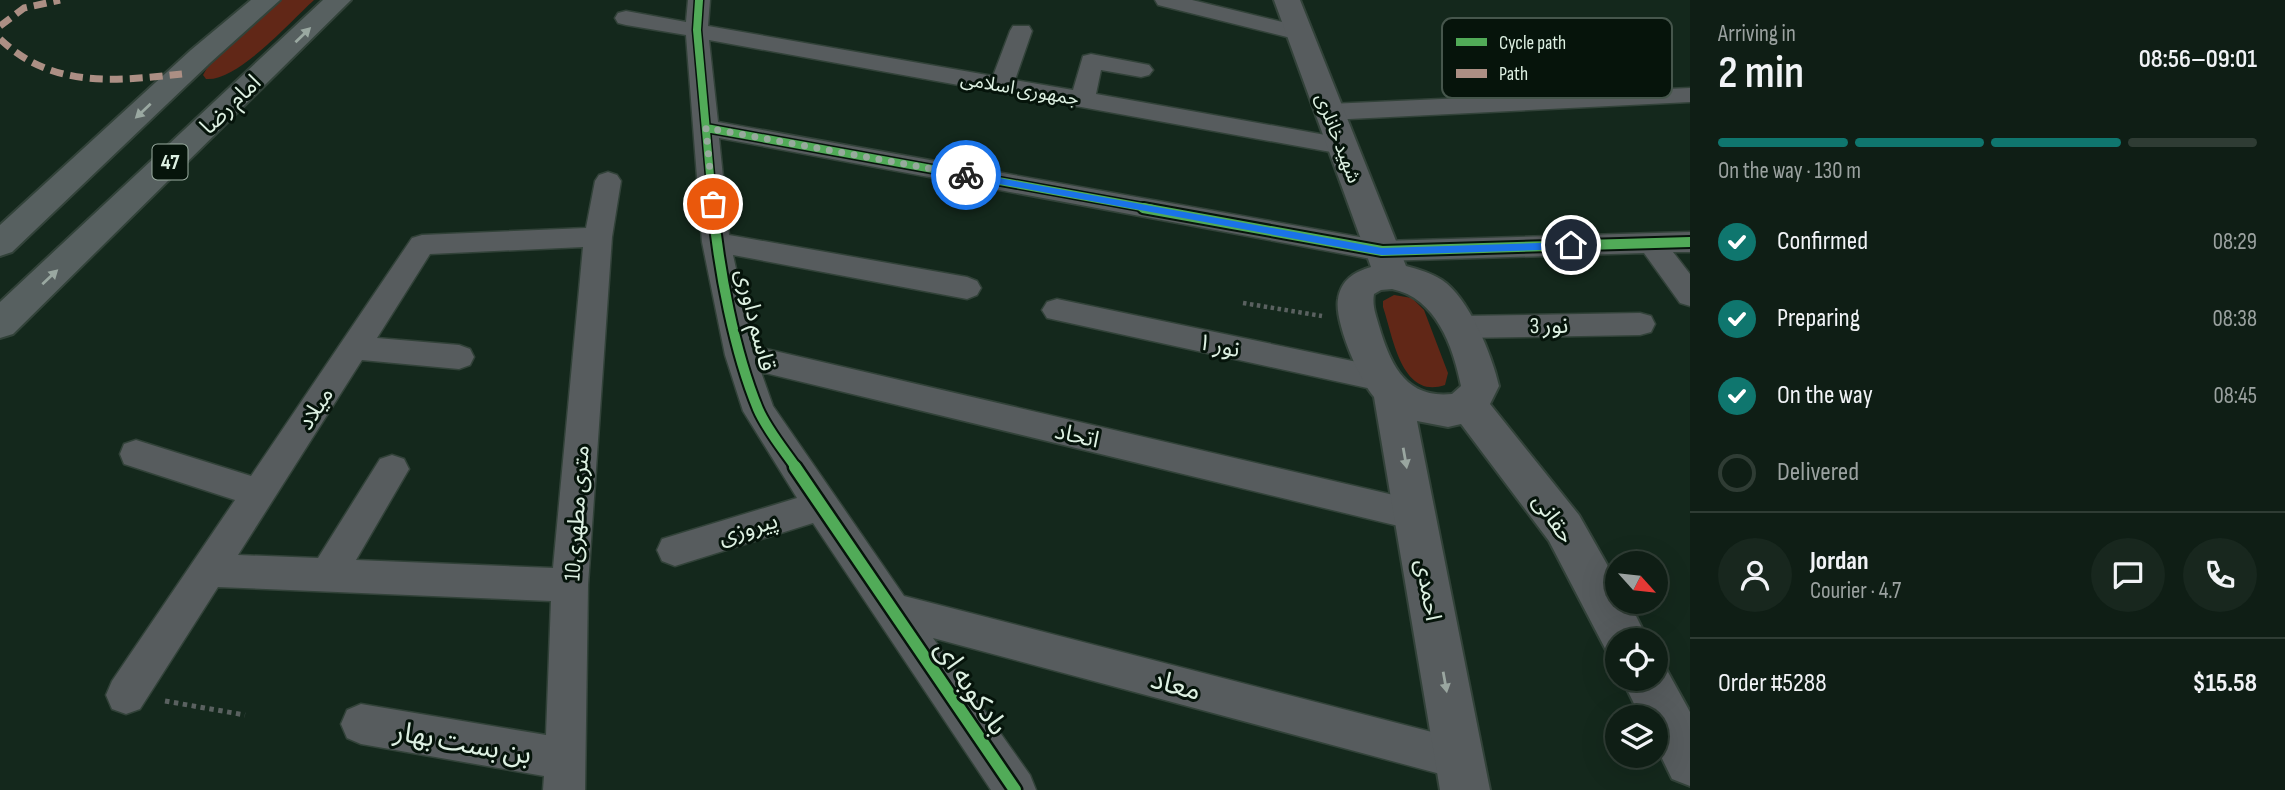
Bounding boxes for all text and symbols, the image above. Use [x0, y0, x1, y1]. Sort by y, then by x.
legend [1442, 18, 1672, 98]
text: Arriving in [1718, 20, 1796, 48]
one-way arrow [294, 26, 311, 43]
text: Cycle path [1499, 32, 1566, 55]
text: 08:56–09:01 [2139, 44, 2257, 75]
text: 2 min [1718, 46, 1804, 101]
text: Path [1499, 63, 1528, 86]
street label: جمهوری اسلامی [959, 68, 1081, 111]
street label: امام رضا [194, 69, 269, 143]
street label: شهید خانلری [1310, 90, 1365, 187]
one-way arrow [135, 102, 152, 118]
courier [931, 140, 1001, 210]
road number: 47 [152, 144, 188, 180]
icon: bike [947, 156, 985, 194]
text: On the way · 130 m [1718, 157, 1861, 185]
pin [683, 174, 743, 234]
icon: bag [694, 185, 732, 223]
pin [1541, 215, 1601, 275]
icon: check [1718, 223, 1756, 261]
icon: home [1552, 226, 1590, 264]
text: Confirmed [1777, 226, 1868, 257]
text: 08:29 [2213, 228, 2257, 256]
street label: قاسم داوری [727, 266, 781, 375]
one-way arrow [41, 269, 58, 285]
icon: check [1718, 300, 1756, 338]
text: Preparing [1777, 303, 1860, 334]
text: 08:38 [2213, 305, 2257, 333]
street label: نور 3 [1529, 312, 1569, 340]
street label: نور ۱ [1195, 328, 1242, 364]
icon: check [1718, 377, 1756, 415]
text: On the way [1777, 380, 1873, 411]
street label: میلاد [292, 382, 340, 435]
text: 08:45 [2213, 382, 2257, 410]
street label: اتحاد [1052, 417, 1102, 455]
street label: 10متری مطهری [558, 444, 596, 582]
one-way arrow [1400, 447, 1411, 469]
text: Delivered [1777, 457, 1859, 488]
street label: حقانی [1526, 488, 1580, 549]
street label: پیروزی [715, 507, 782, 551]
button: person [1718, 538, 1792, 612]
button: chat [2091, 538, 2165, 612]
button: phone [2183, 538, 2257, 612]
text: Jordan [1810, 546, 1868, 577]
north arrow [1605, 551, 1668, 614]
map controls [1605, 551, 1668, 768]
street label: احمدی [1409, 557, 1447, 623]
text: Courier · 4.7 [1810, 577, 1901, 605]
button: locate [1605, 628, 1668, 691]
street label: بادکوبه ای [927, 634, 1014, 742]
street label: معاد [1147, 663, 1204, 708]
text: Order #5288 [1718, 668, 1827, 699]
text: $15.58 [2192, 668, 2257, 699]
one-way arrow [1440, 671, 1451, 693]
button: layers [1605, 705, 1668, 768]
street label: بن بست بهار [390, 715, 534, 772]

